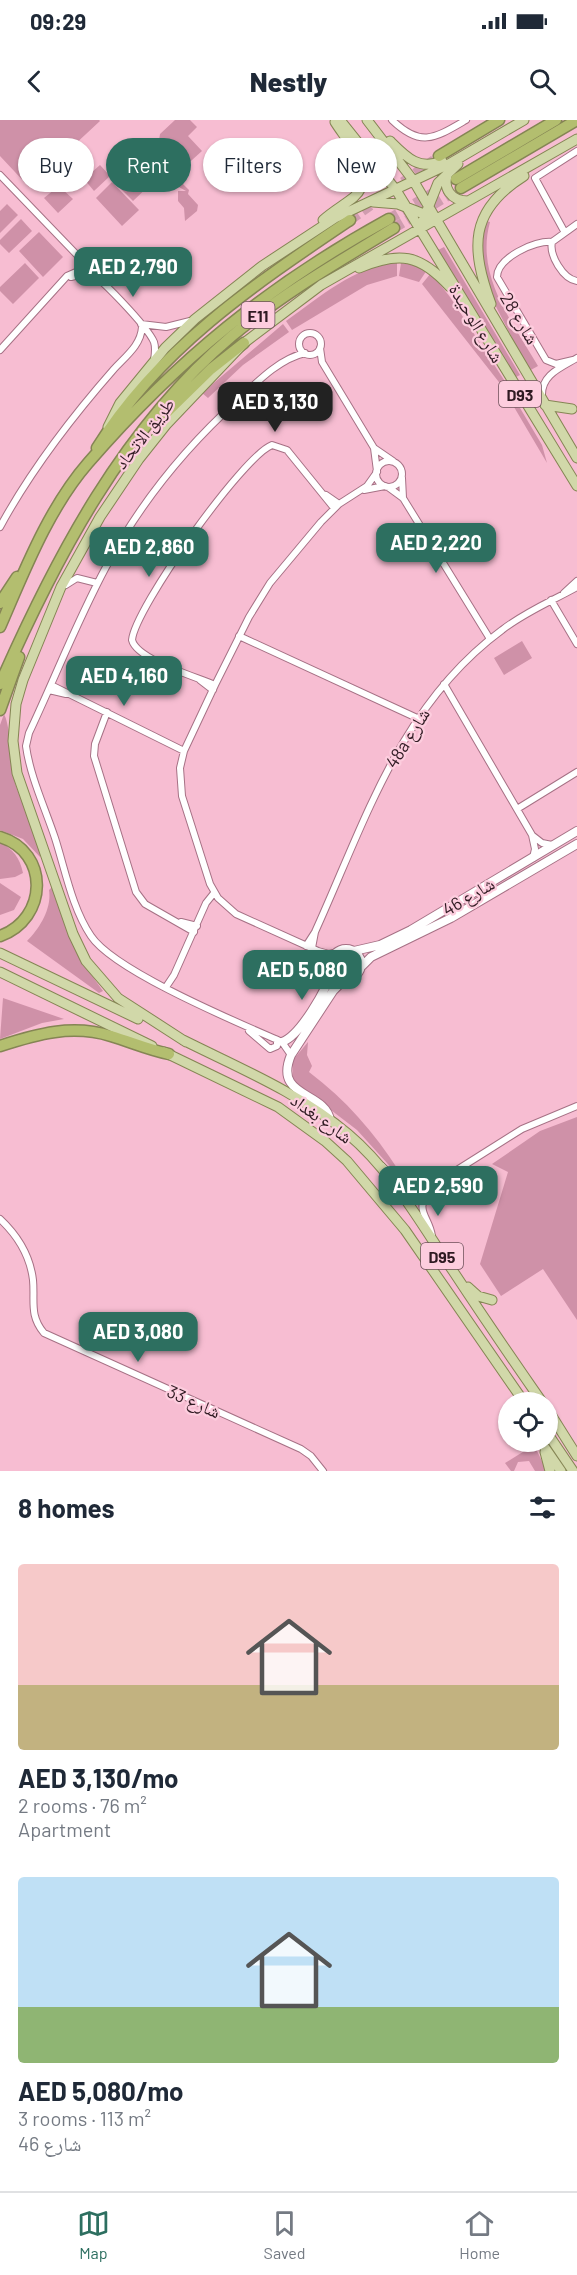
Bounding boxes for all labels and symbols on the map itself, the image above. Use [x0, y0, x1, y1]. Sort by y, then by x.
pin: AED 2,790 [64, 247, 202, 298]
street label: شارع الوحيدة [444, 280, 509, 367]
street label: شارع 28 [495, 288, 544, 349]
road number: E11 [242, 302, 274, 328]
road number: D93 [499, 381, 541, 407]
pin: AED 3,130 [206, 382, 344, 433]
street label: طريق الاتحاد [109, 393, 179, 474]
pin: AED 2,220 [367, 523, 505, 574]
pin: AED 2,860 [80, 527, 218, 578]
pin: AED 4,160 [55, 656, 193, 707]
street label: 48a شارع [380, 704, 435, 772]
street label: شارع 46 [438, 872, 499, 921]
pin: AED 5,080 [233, 950, 371, 1001]
street label: شارع بغداد [286, 1088, 357, 1148]
pin: AED 2,590 [369, 1166, 507, 1217]
road number: D95 [421, 1243, 463, 1269]
pin: AED 3,080 [69, 1312, 207, 1363]
street label: شارع 33 [163, 1379, 224, 1423]

